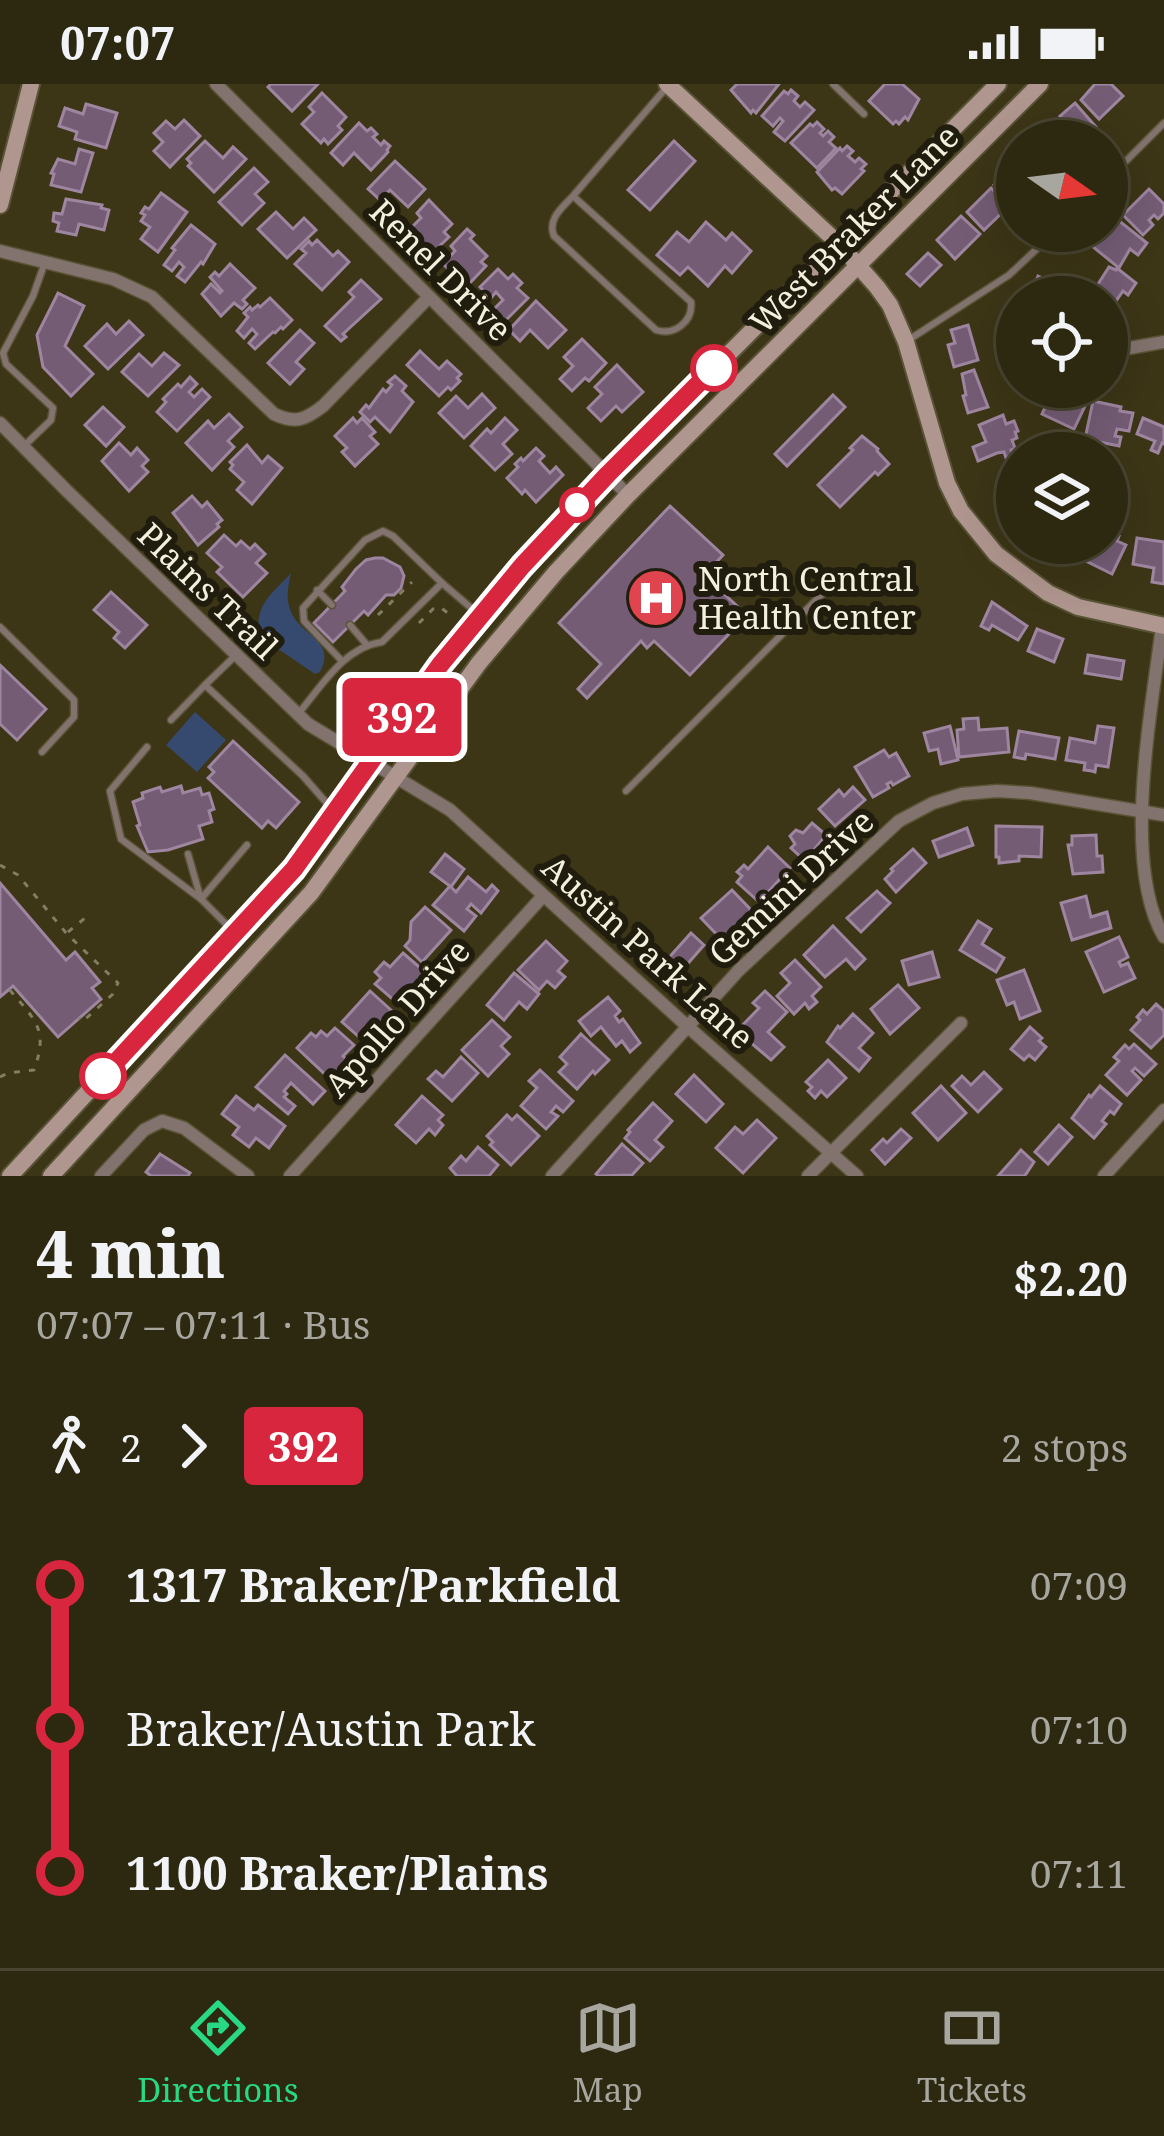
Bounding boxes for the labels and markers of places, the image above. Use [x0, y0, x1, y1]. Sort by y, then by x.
unlabelled marker [692, 346, 736, 390]
unlabelled marker [561, 489, 593, 521]
place label: North Central Health Center [698, 556, 916, 639]
hospital icon: North Central Health Center [625, 567, 687, 629]
unlabelled marker [81, 1054, 125, 1098]

